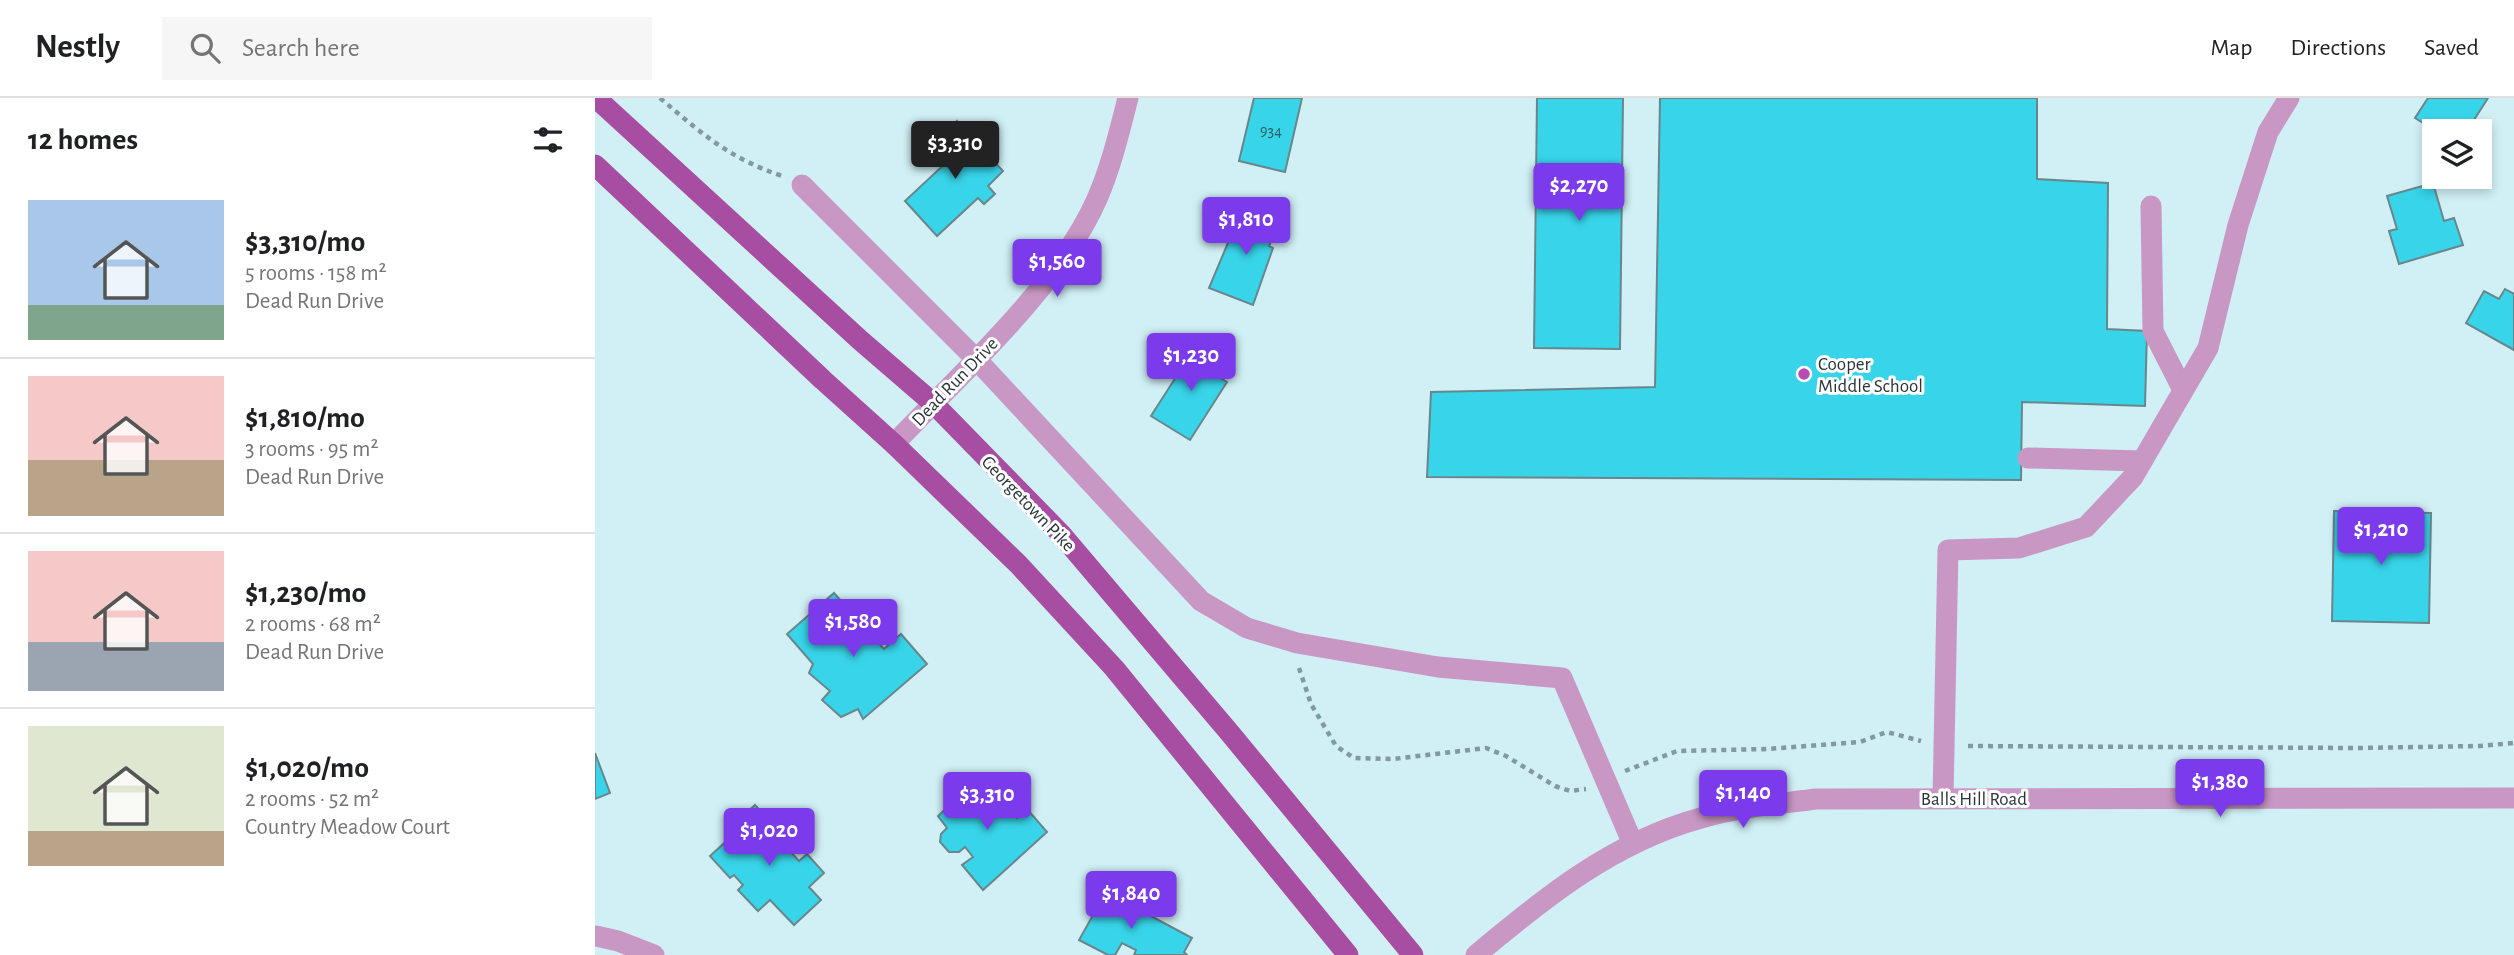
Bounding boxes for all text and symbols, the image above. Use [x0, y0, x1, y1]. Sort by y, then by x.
search box [162, 17, 652, 80]
icon: search [186, 29, 224, 67]
text: Nestly [35, 31, 120, 64]
text: Search here [242, 35, 360, 61]
text: Map [2210, 36, 2252, 60]
text: Directions [2290, 36, 2386, 60]
text: Saved [2424, 36, 2479, 60]
map controls [2422, 119, 2492, 189]
button: layers [2422, 119, 2492, 189]
icon: filters [529, 121, 567, 159]
pin: $3,310 [898, 122, 1012, 181]
house number: 934 [1260, 123, 1282, 139]
text: 12 homes [28, 125, 138, 155]
text: $3,310 [927, 132, 983, 155]
pin: $2,270 [1522, 164, 1636, 223]
text: $2,270 [1549, 174, 1609, 197]
pin: $1,810 [1189, 198, 1303, 257]
text: $1,810 [1218, 208, 1274, 231]
text: $3,310/mo [245, 227, 365, 257]
icon: home [84, 228, 168, 312]
pin: $1,560 [1000, 240, 1114, 299]
text: $1,560 [1029, 250, 1085, 273]
text: 5 rooms · 158 m² [245, 262, 387, 285]
text: Dead Run Drive [245, 290, 384, 313]
street label: Dead Run Drive [908, 334, 1002, 430]
pin: $1,230 [1134, 334, 1248, 393]
text: $1,230 [1163, 344, 1219, 367]
place label: Cooper Middle School [1818, 355, 1923, 396]
marker: Cooper Middle School [1796, 366, 1812, 382]
text: $1,810/mo [245, 403, 365, 433]
icon: home [84, 404, 168, 488]
text: 3 rooms · 95 m² [245, 438, 378, 461]
street label: Georgetown Pike [978, 452, 1078, 556]
text: Dead Run Drive [245, 466, 384, 489]
pin: $1,210 [2324, 508, 2438, 567]
text: $1,210 [2354, 518, 2409, 541]
text: $1,230/mo [245, 578, 366, 608]
icon: home [84, 579, 168, 663]
pin: $1,580 [796, 600, 910, 659]
text: $1,580 [824, 610, 882, 633]
text: 2 rooms · 68 m² [245, 613, 381, 636]
text: Dead Run Drive [245, 641, 384, 664]
text: $1,020/mo [245, 753, 369, 783]
icon: home [84, 754, 168, 838]
pin: $1,380 [2163, 760, 2277, 819]
pin: $1,140 [1686, 770, 1800, 830]
text: $1,380 [2191, 770, 2249, 793]
pin: $3,310 [930, 772, 1044, 832]
text: $1,140 [1715, 781, 1771, 804]
text: $3,310 [959, 783, 1015, 806]
text: 2 rooms · 52 m² [245, 788, 379, 811]
street label: Balls Hill Road [1921, 790, 2027, 809]
pin: $1,020 [712, 808, 826, 868]
text: Country Meadow Court [245, 816, 450, 839]
text: $1,020 [740, 819, 798, 842]
pin: $1,840 [1074, 872, 1188, 931]
text: $1,840 [1102, 882, 1160, 905]

